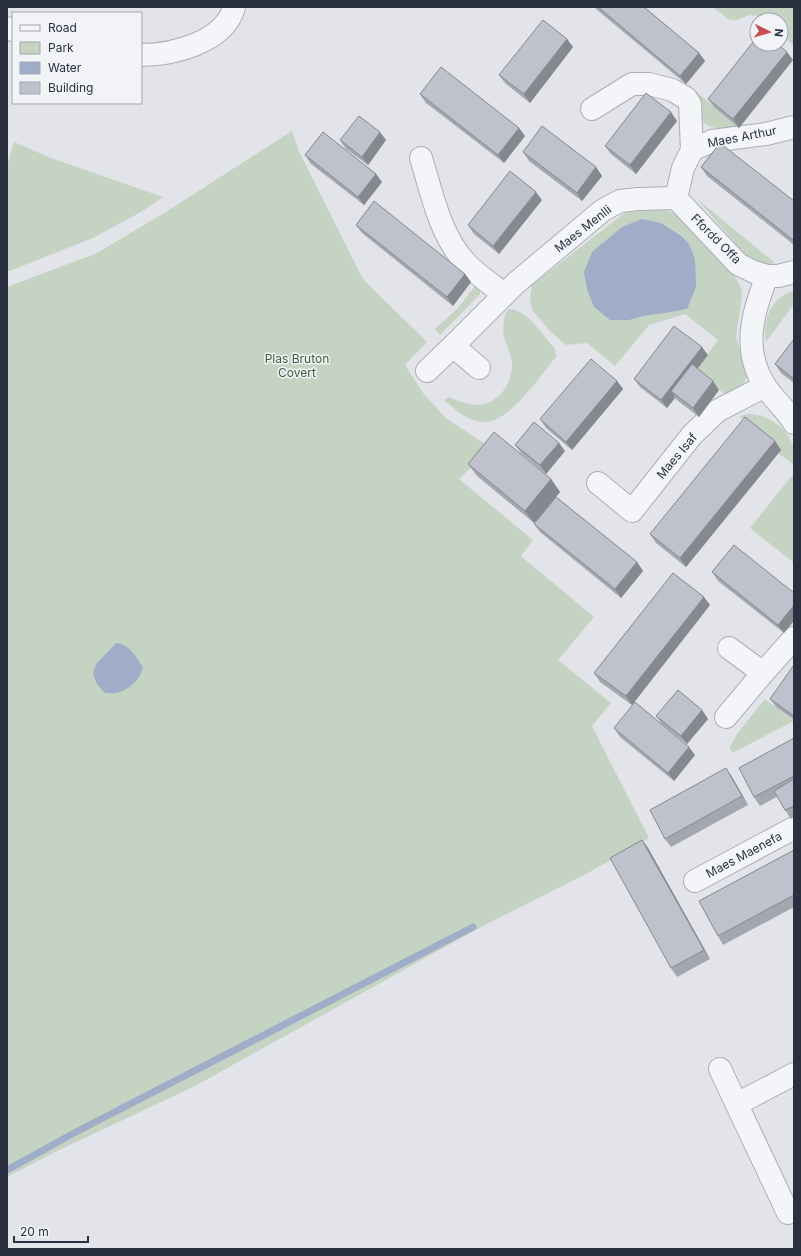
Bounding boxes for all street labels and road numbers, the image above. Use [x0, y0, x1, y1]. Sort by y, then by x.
street label: Maes Arthur [706, 122, 778, 151]
street label: Maes Menlli [551, 202, 614, 255]
street label: Ffordd Offa [688, 210, 745, 267]
street label: Maes Isaf [653, 429, 700, 482]
street label: Maes Maenefa [703, 828, 784, 881]

